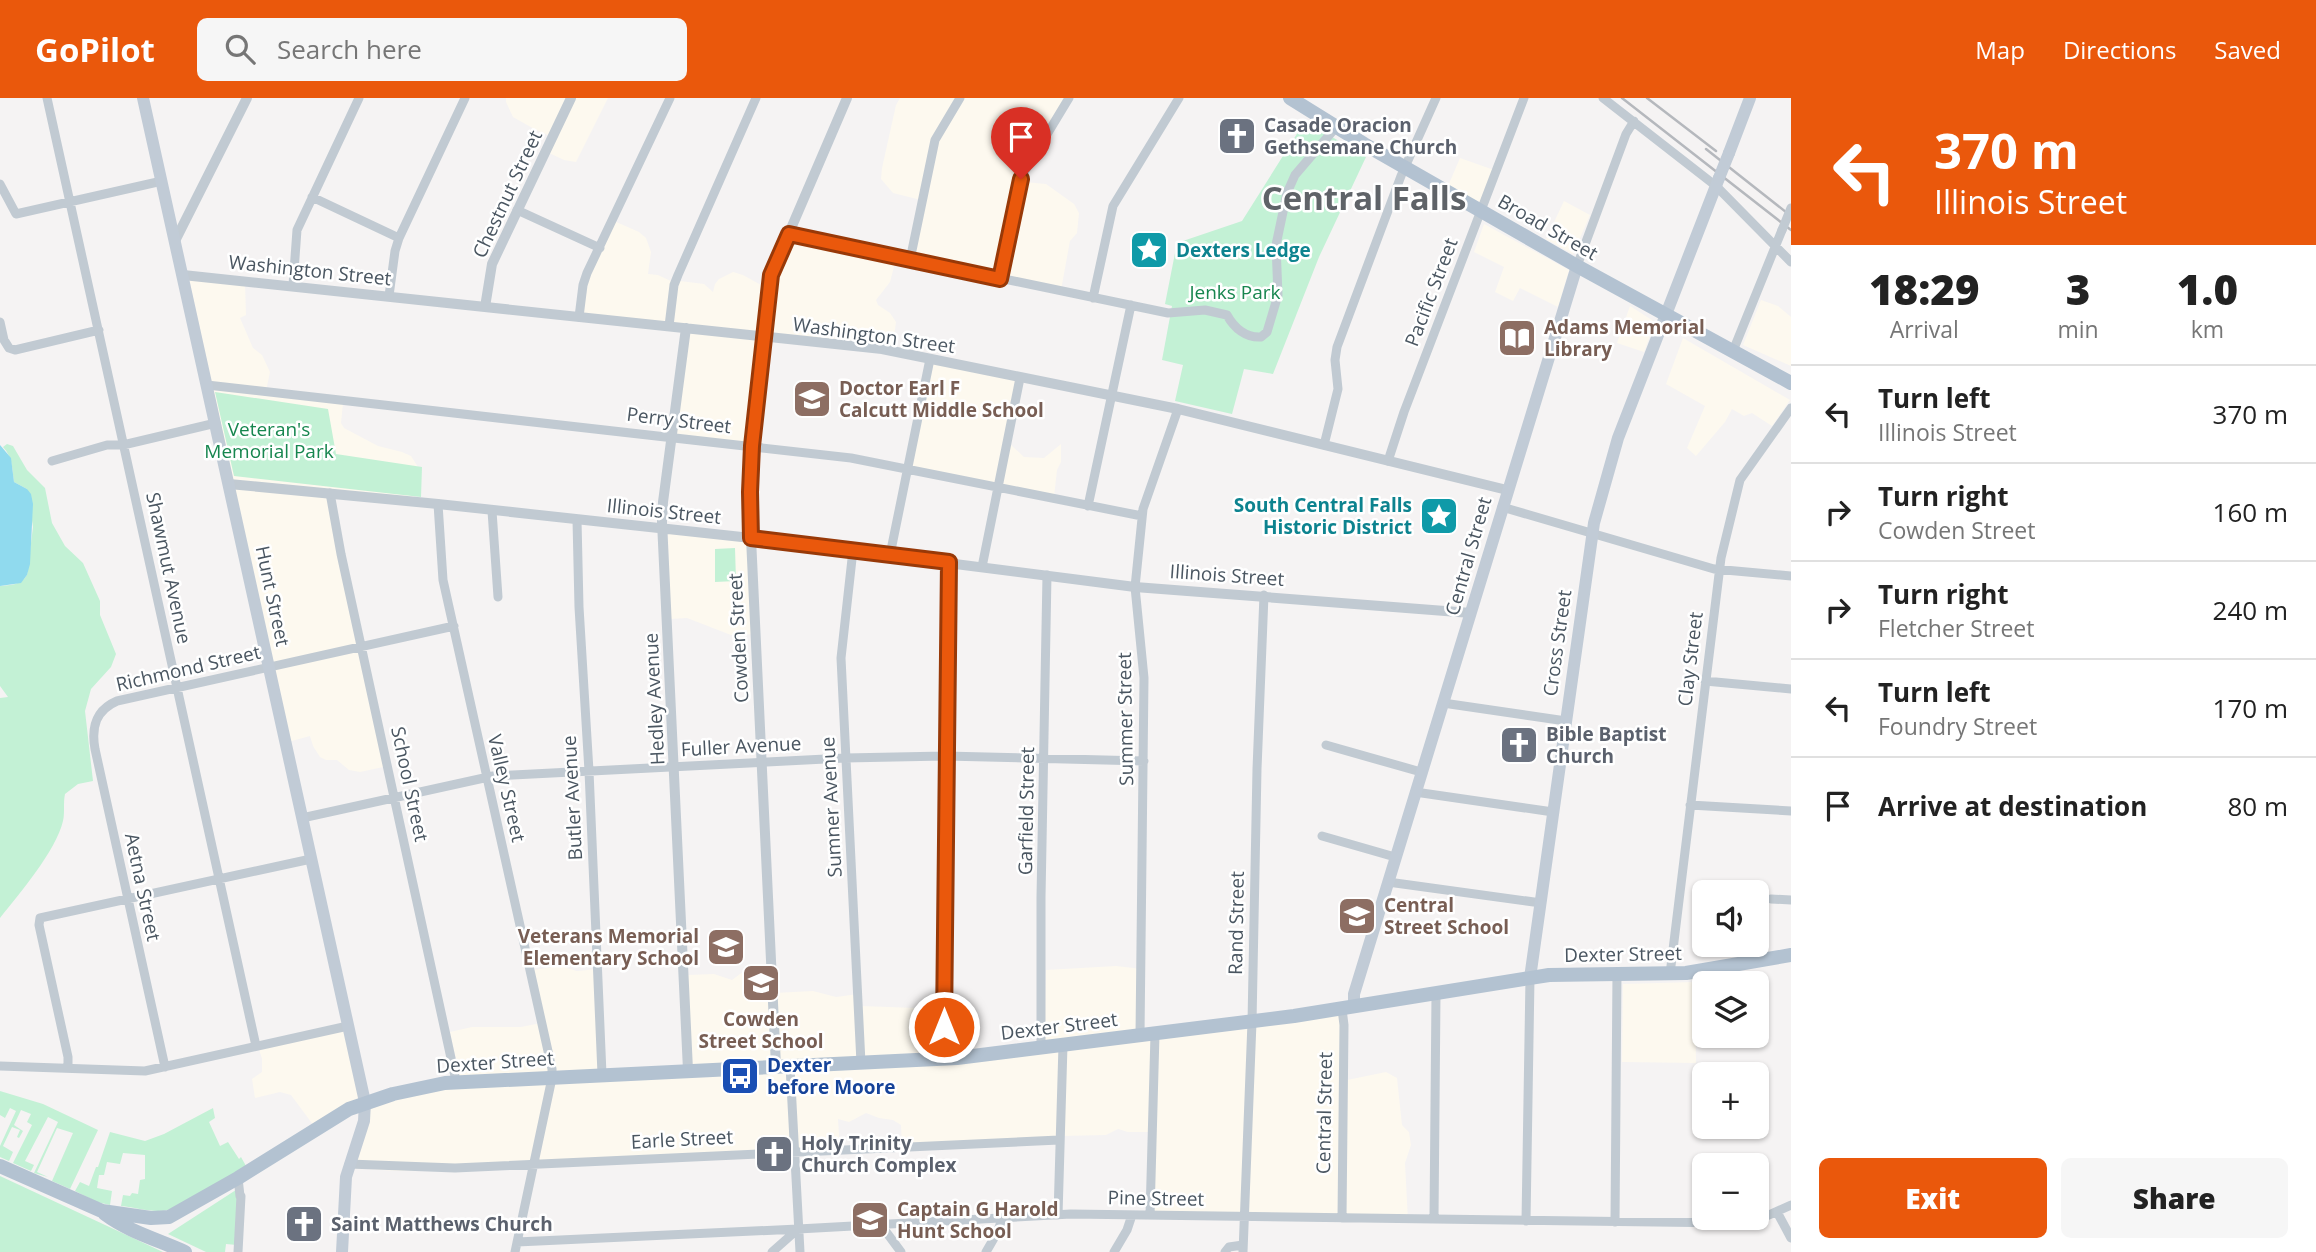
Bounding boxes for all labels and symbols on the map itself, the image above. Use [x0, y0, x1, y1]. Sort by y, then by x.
pin [991, 107, 1051, 179]
place label: Casade Oracion Gethsemane Church [1264, 112, 1457, 160]
church icon: Casade Oracion Gethsemane Church [1216, 115, 1258, 157]
street label: Chestnut Street [466, 126, 548, 262]
district label: Central Falls [1262, 175, 1466, 220]
street label: Broad Street [1493, 188, 1603, 266]
place icon: Dexters Ledge [1128, 229, 1170, 271]
street label: Pacific Street [1398, 234, 1464, 350]
place label: Dexters Ledge [1176, 237, 1311, 263]
street label: Washington Street [227, 249, 393, 291]
park label: Jenks Park [1187, 279, 1281, 305]
street label: Washington Street [791, 311, 957, 359]
place label: Adams Memorial Library [1544, 314, 1705, 362]
library icon: Adams Memorial Library [1496, 317, 1538, 359]
place label: Doctor Earl F Calcutt Middle School [839, 375, 1044, 423]
school or university icon: Doctor Earl F Calcutt Middle School [791, 378, 833, 420]
street label: Perry Street [625, 401, 733, 439]
park label: Veteran's Memorial Park [204, 416, 334, 464]
street label: Shawmut Avenue [140, 490, 198, 646]
street label: Illinois Street [606, 492, 723, 530]
place label: South Central Falls Historic District [1234, 492, 1412, 540]
street label: Central Street [1439, 493, 1497, 618]
place icon: South Central Falls Historic District [1418, 495, 1460, 537]
street label: Hunt Street [250, 543, 296, 649]
street label: Illinois Street [1169, 558, 1285, 592]
street label: Cowden Street [722, 572, 754, 704]
street label: Cross Street [1537, 588, 1577, 698]
street label: Clay Street [1671, 610, 1709, 708]
street label: Hedley Avenue [638, 632, 670, 766]
street label: Richmond Street [113, 639, 263, 697]
street label: Summer Street [1111, 652, 1139, 786]
place label: Bible Baptist Church [1546, 721, 1667, 769]
street label: School Street [385, 724, 435, 844]
church icon: Bible Baptist Church [1498, 724, 1540, 766]
street label: Fuller Avenue [680, 730, 802, 762]
street label: Valley Street [482, 732, 532, 845]
street label: Butler Avenue [556, 735, 588, 861]
street label: Sumner Avenue [814, 736, 848, 878]
street label: Garfield Street [1012, 746, 1040, 875]
street label: Aetna Street [119, 831, 167, 944]
street label: Rand Street [1222, 871, 1250, 975]
place label: Central Street School [1384, 892, 1509, 940]
school or university icon: Central Street School [1336, 895, 1378, 937]
place label: Veterans Memorial Elementary School [518, 923, 699, 971]
school or university icon: Veterans Memorial Elementary School [705, 926, 747, 968]
street label: Dexter Street [1564, 940, 1682, 968]
school or university icon: Cowden Street School [740, 962, 782, 1004]
position arrow [907, 990, 981, 1064]
place label: Cowden Street School [698, 1006, 824, 1054]
street label: Dexter Street [999, 1006, 1119, 1046]
street label: Dexter Street [435, 1045, 555, 1079]
street label: Central Street [1310, 1051, 1338, 1174]
place label: Dexter before Moore [767, 1052, 895, 1100]
bus stop icon: Dexter before Moore [719, 1055, 761, 1097]
street label: Earle Street [630, 1123, 734, 1155]
place label: Holy Trinity Church Complex [801, 1130, 956, 1178]
church icon: Holy Trinity Church Complex [753, 1133, 795, 1175]
street label: Pine Street [1107, 1184, 1205, 1212]
place label: Captain G Harold Hunt School [897, 1196, 1058, 1244]
school or university icon: Captain G Harold Hunt School [849, 1199, 891, 1241]
church icon: Saint Matthews Church [283, 1203, 325, 1245]
place label: Saint Matthews Church [331, 1211, 553, 1237]

